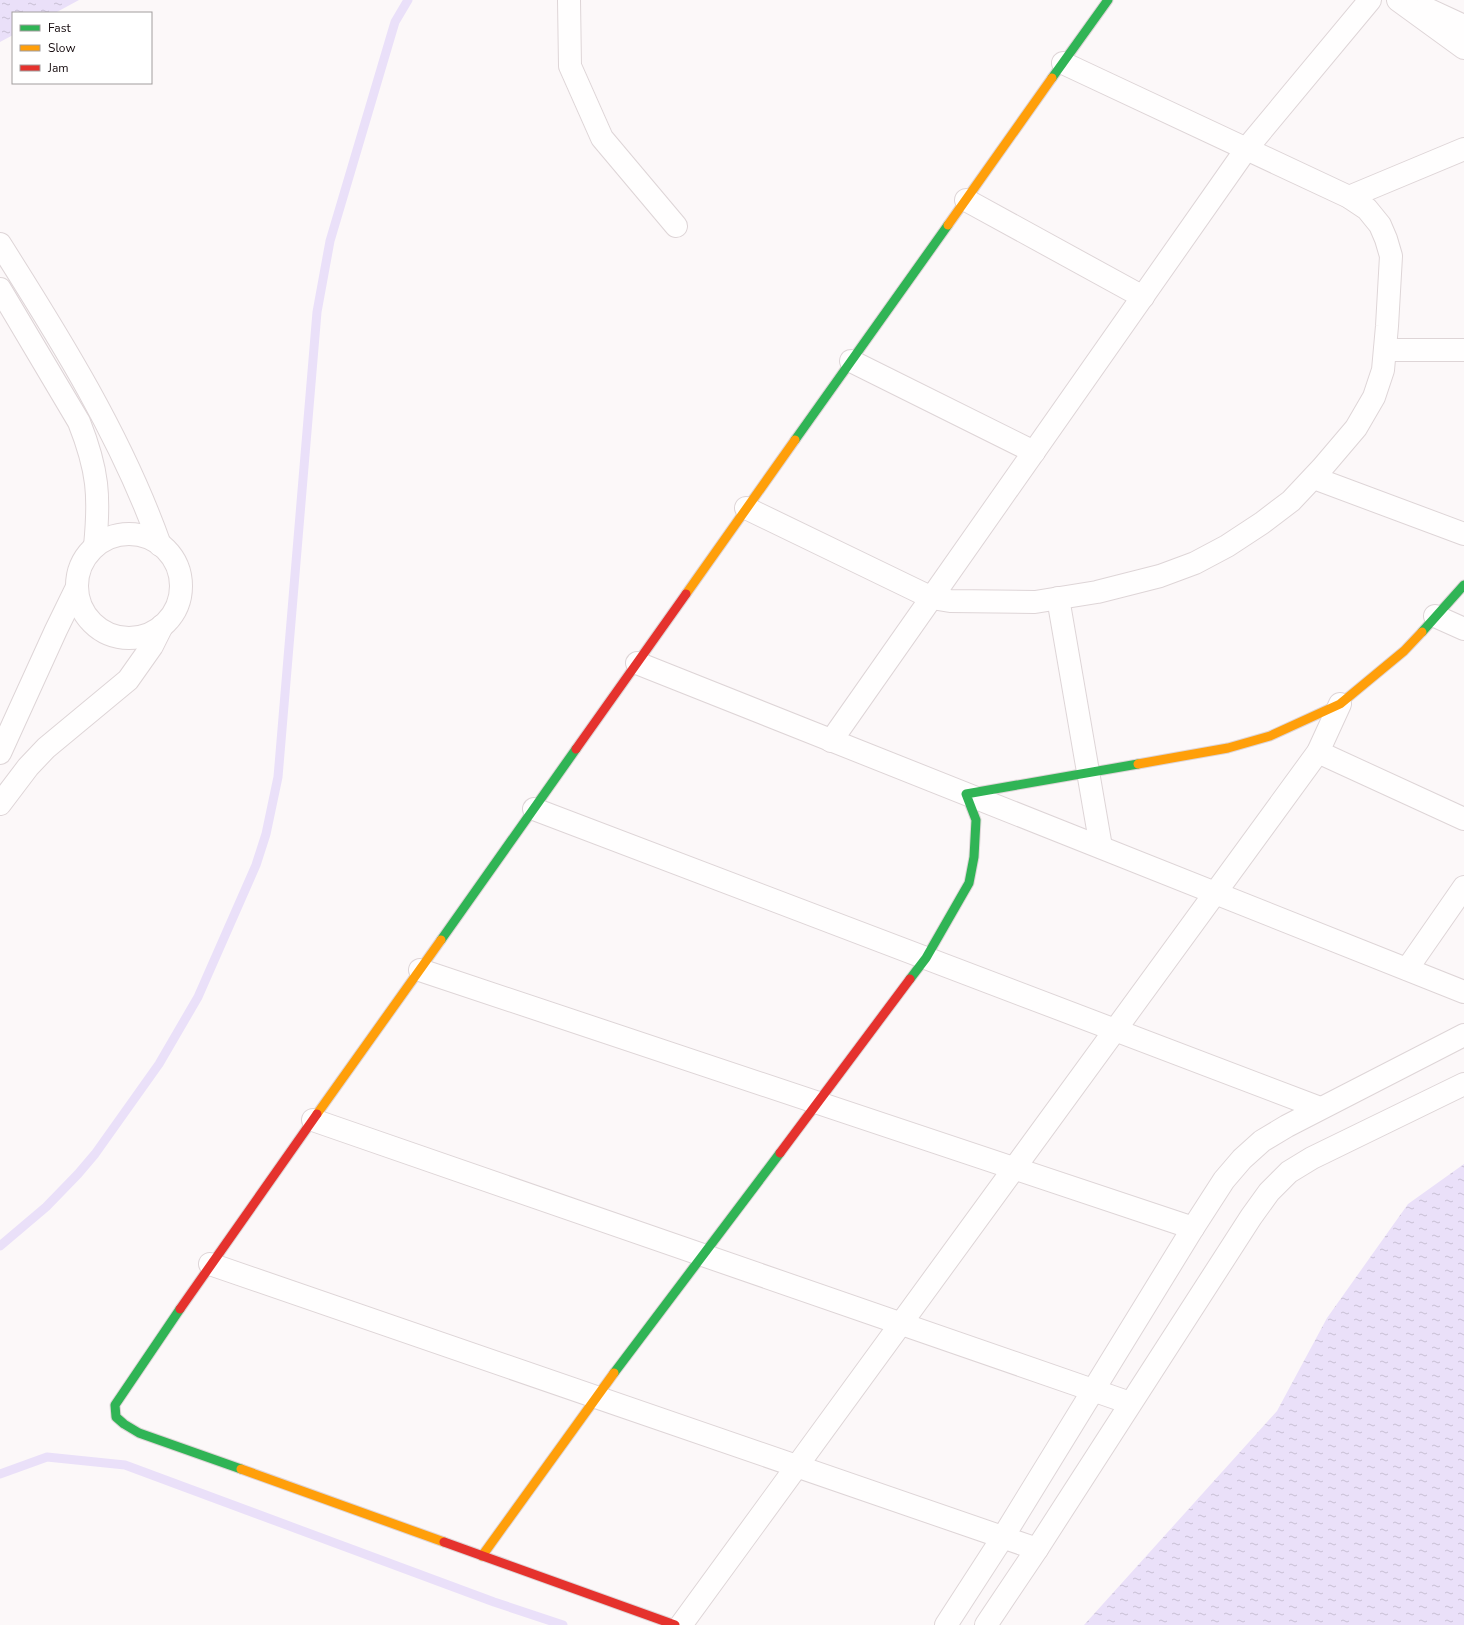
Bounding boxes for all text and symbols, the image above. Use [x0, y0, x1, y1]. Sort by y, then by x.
legend [12, 12, 152, 84]
text: Fast [48, 20, 71, 36]
text: Slow [48, 40, 76, 56]
text: Jam [47, 60, 69, 76]

